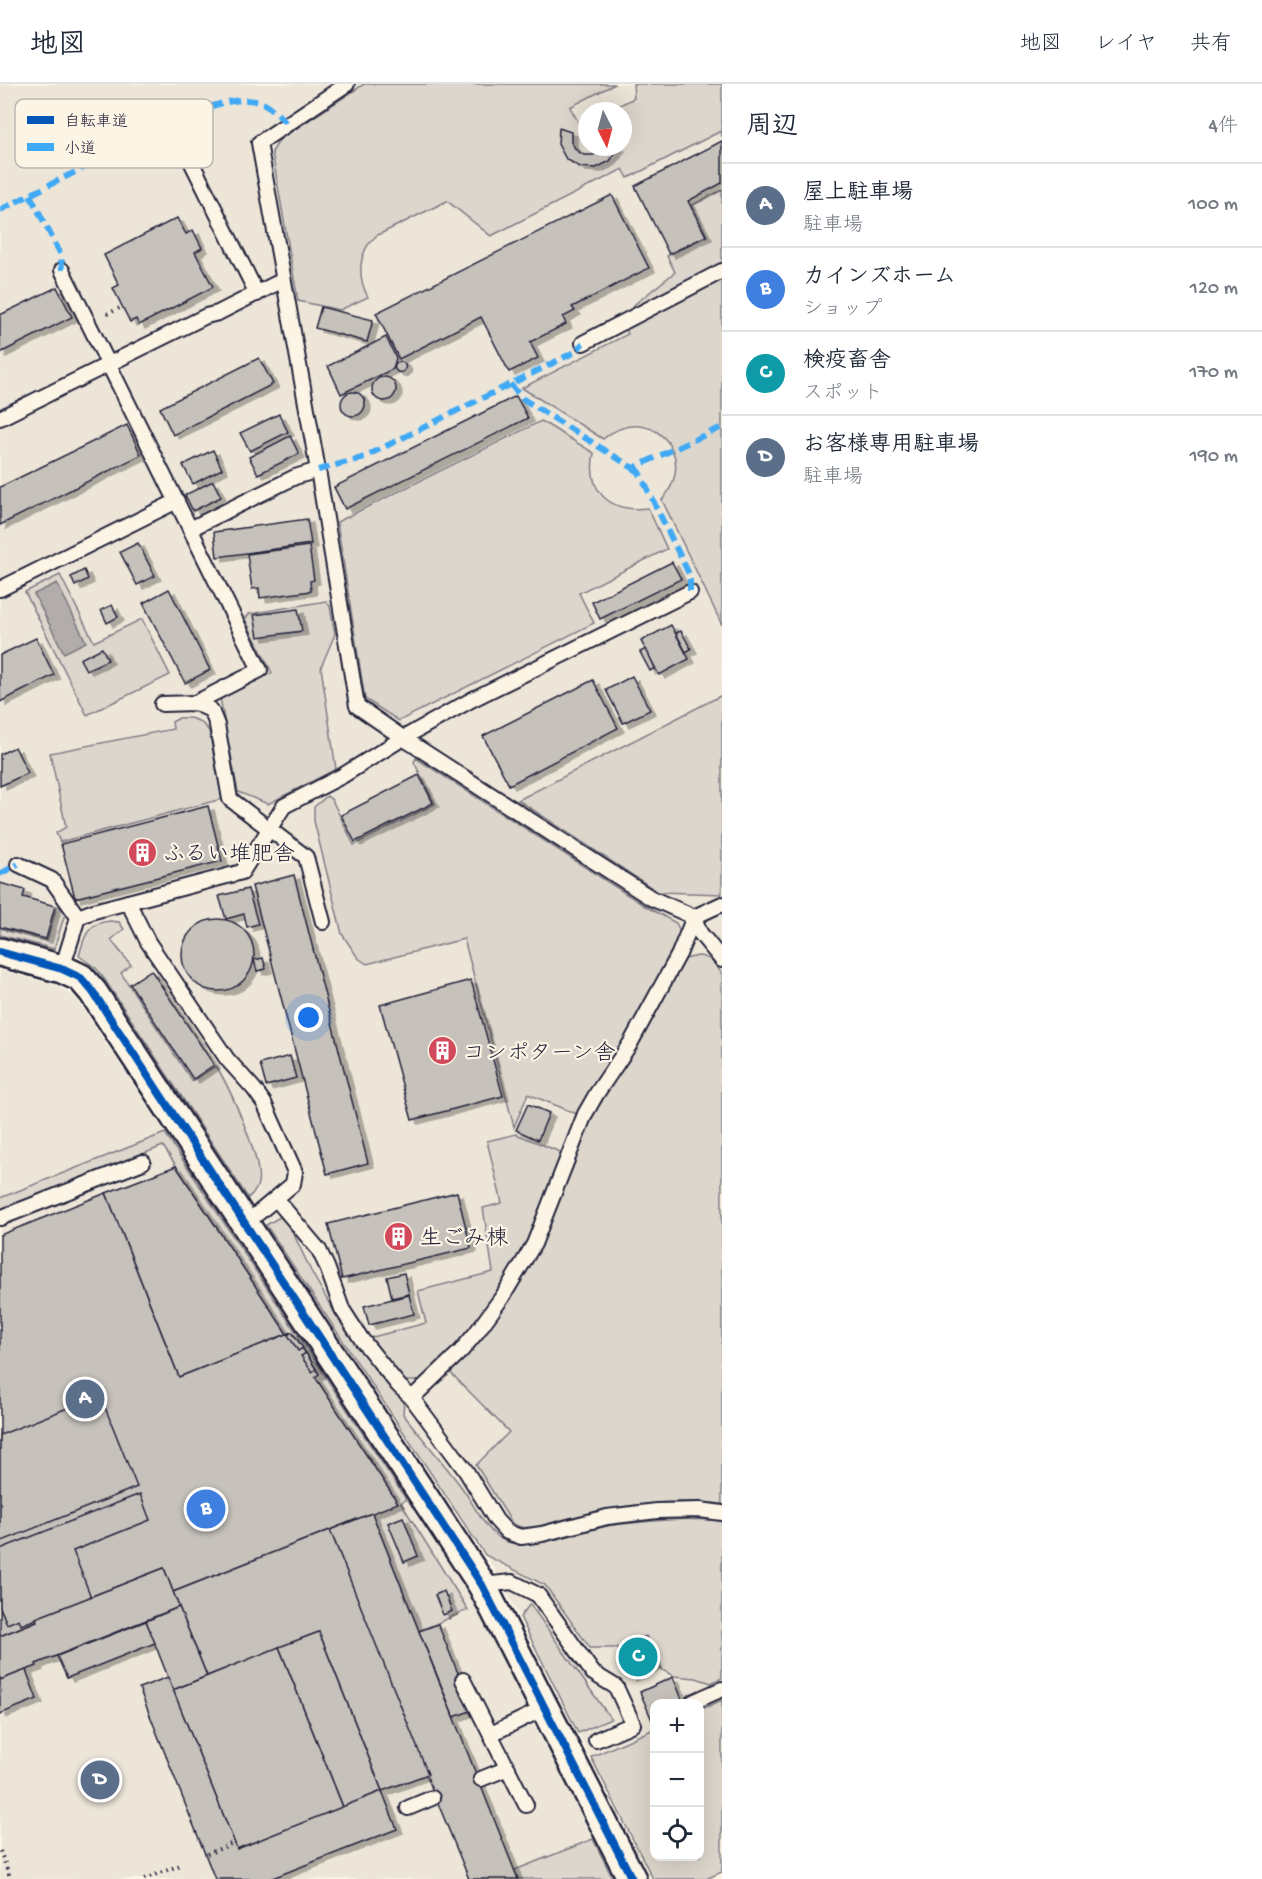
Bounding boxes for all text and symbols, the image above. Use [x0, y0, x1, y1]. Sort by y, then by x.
text: 地図 [30, 30, 86, 63]
text: 地図 [1020, 33, 1062, 58]
text: レイヤ [1095, 33, 1157, 58]
text: 共有 [1190, 33, 1232, 58]
legend [15, 99, 213, 168]
north arrow [578, 102, 632, 156]
text: 自転車道 [64, 112, 128, 133]
text: 周辺 [746, 113, 798, 144]
text: 4件 [1209, 116, 1238, 139]
text: 小道 [64, 140, 96, 160]
text: 屋上駐車場 [803, 181, 913, 207]
text: A [760, 194, 771, 217]
text: 100 m [1188, 194, 1238, 217]
text: 駐車場 [803, 215, 863, 238]
text: カインズホーム [803, 265, 956, 291]
text: B [760, 278, 771, 301]
text: 120 m [1190, 278, 1238, 301]
text: ショップ [803, 299, 882, 322]
text: 検疫畜舎 [803, 349, 891, 375]
text: C [760, 362, 771, 385]
text: 170 m [1189, 362, 1238, 385]
text: スポット [803, 383, 883, 406]
text: お客様専用駐車場 [803, 433, 979, 459]
text: D [759, 446, 772, 469]
text: 190 m [1190, 446, 1238, 469]
text: 駐車場 [803, 467, 863, 490]
building icon: ふるい堆肥舎 [126, 836, 158, 868]
place label: ふるい堆肥舎 [163, 842, 295, 869]
your location [294, 1003, 323, 1032]
building icon: コンポターン舎 [426, 1035, 458, 1067]
place label: コンポターン舎 [463, 1041, 616, 1068]
building icon: 生ごみ棟 [383, 1220, 415, 1252]
place label: 生ごみ棟 [420, 1226, 508, 1253]
pin: A [66, 1376, 104, 1422]
pin: B [186, 1486, 226, 1532]
pin: C [618, 1634, 658, 1680]
map controls [650, 1699, 704, 1861]
button: + [650, 1699, 704, 1753]
button: − [650, 1753, 704, 1807]
pin: D [80, 1758, 120, 1802]
button: locate [650, 1807, 704, 1861]

